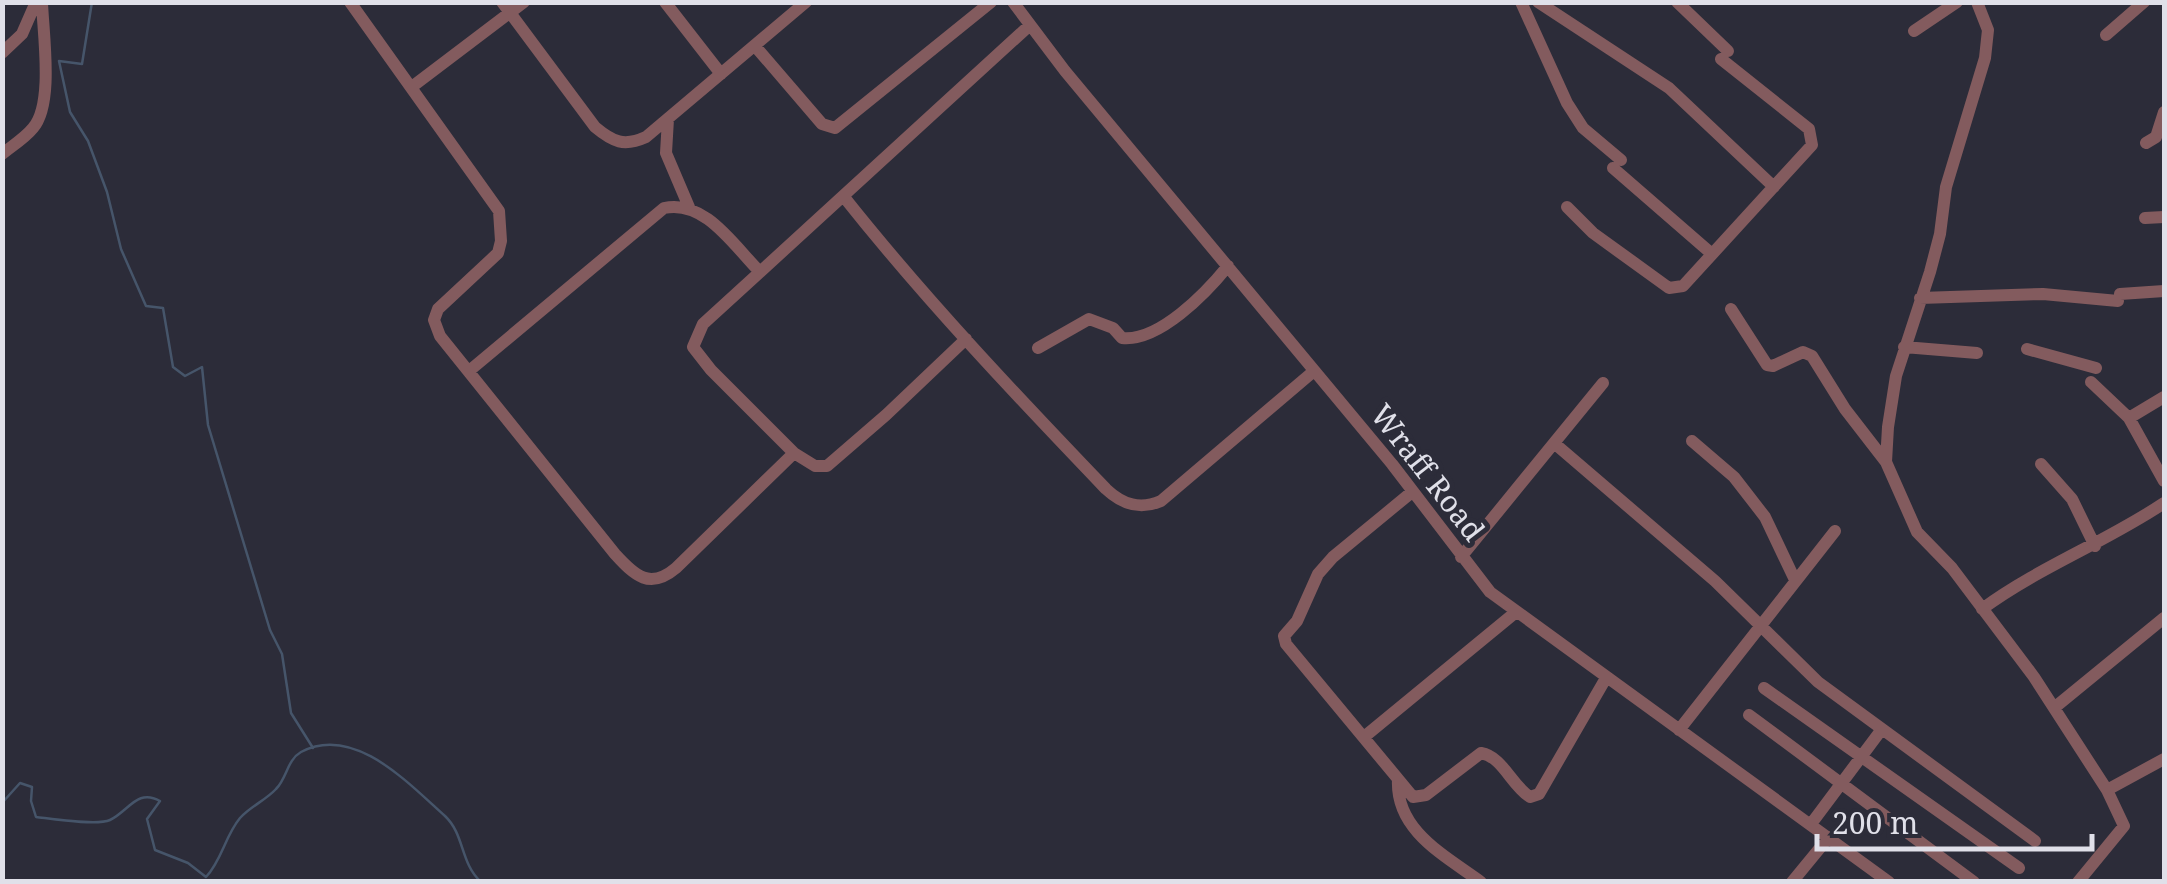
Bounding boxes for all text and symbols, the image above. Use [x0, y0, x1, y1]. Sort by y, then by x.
street label: Wraff Road [1362, 395, 1495, 549]
scale bar [1817, 789, 2092, 851]
text: 200 m [1832, 802, 1918, 843]

